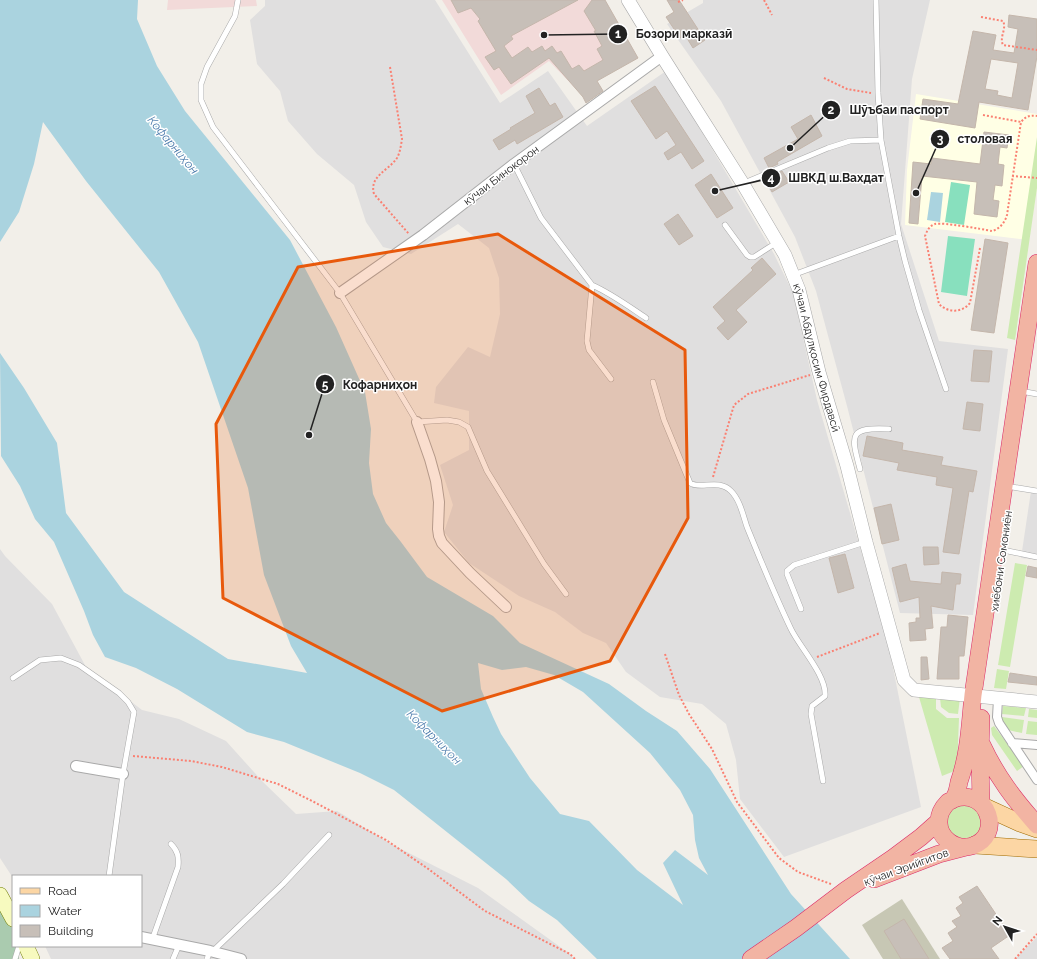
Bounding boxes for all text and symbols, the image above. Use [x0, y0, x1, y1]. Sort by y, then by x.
callout: Бозори марказӣ [608, 22, 740, 46]
text: 1 [615, 27, 621, 41]
text: Бозори марказӣ [636, 27, 732, 41]
callout: Шӯъбаи паспорт [821, 98, 956, 122]
text: 2 [828, 103, 835, 117]
text: Шӯъбаи паспорт [849, 103, 949, 117]
water label: Кофарниҳон [145, 113, 201, 177]
callout: столовая [930, 127, 1021, 151]
text: 3 [937, 132, 944, 146]
text: столовая [958, 132, 1012, 146]
street label: кӯчаи Бинокорон [461, 143, 542, 208]
callout: ШВКД ш.Вахдат [761, 166, 892, 190]
text: 4 [768, 171, 775, 185]
text: ШВКД ш.Вахдат [788, 171, 884, 185]
street label: кӯчаи Абдулқосим Фирдавсӣ [790, 281, 843, 434]
callout: Кофарниҳон [315, 372, 426, 396]
text: 5 [322, 378, 329, 392]
text: Кофарниҳон [343, 378, 417, 392]
street label: хиёбони Сомониён [988, 510, 1015, 612]
water label: Кофарниҳон [404, 707, 464, 767]
street label: кӯчаи Эрийгитов [862, 846, 950, 889]
legend [12, 875, 142, 947]
text: Road [48, 884, 77, 898]
text: Water [48, 904, 82, 918]
north arrow [985, 907, 1025, 947]
text: N [990, 914, 1005, 928]
text: Building [48, 924, 94, 938]

